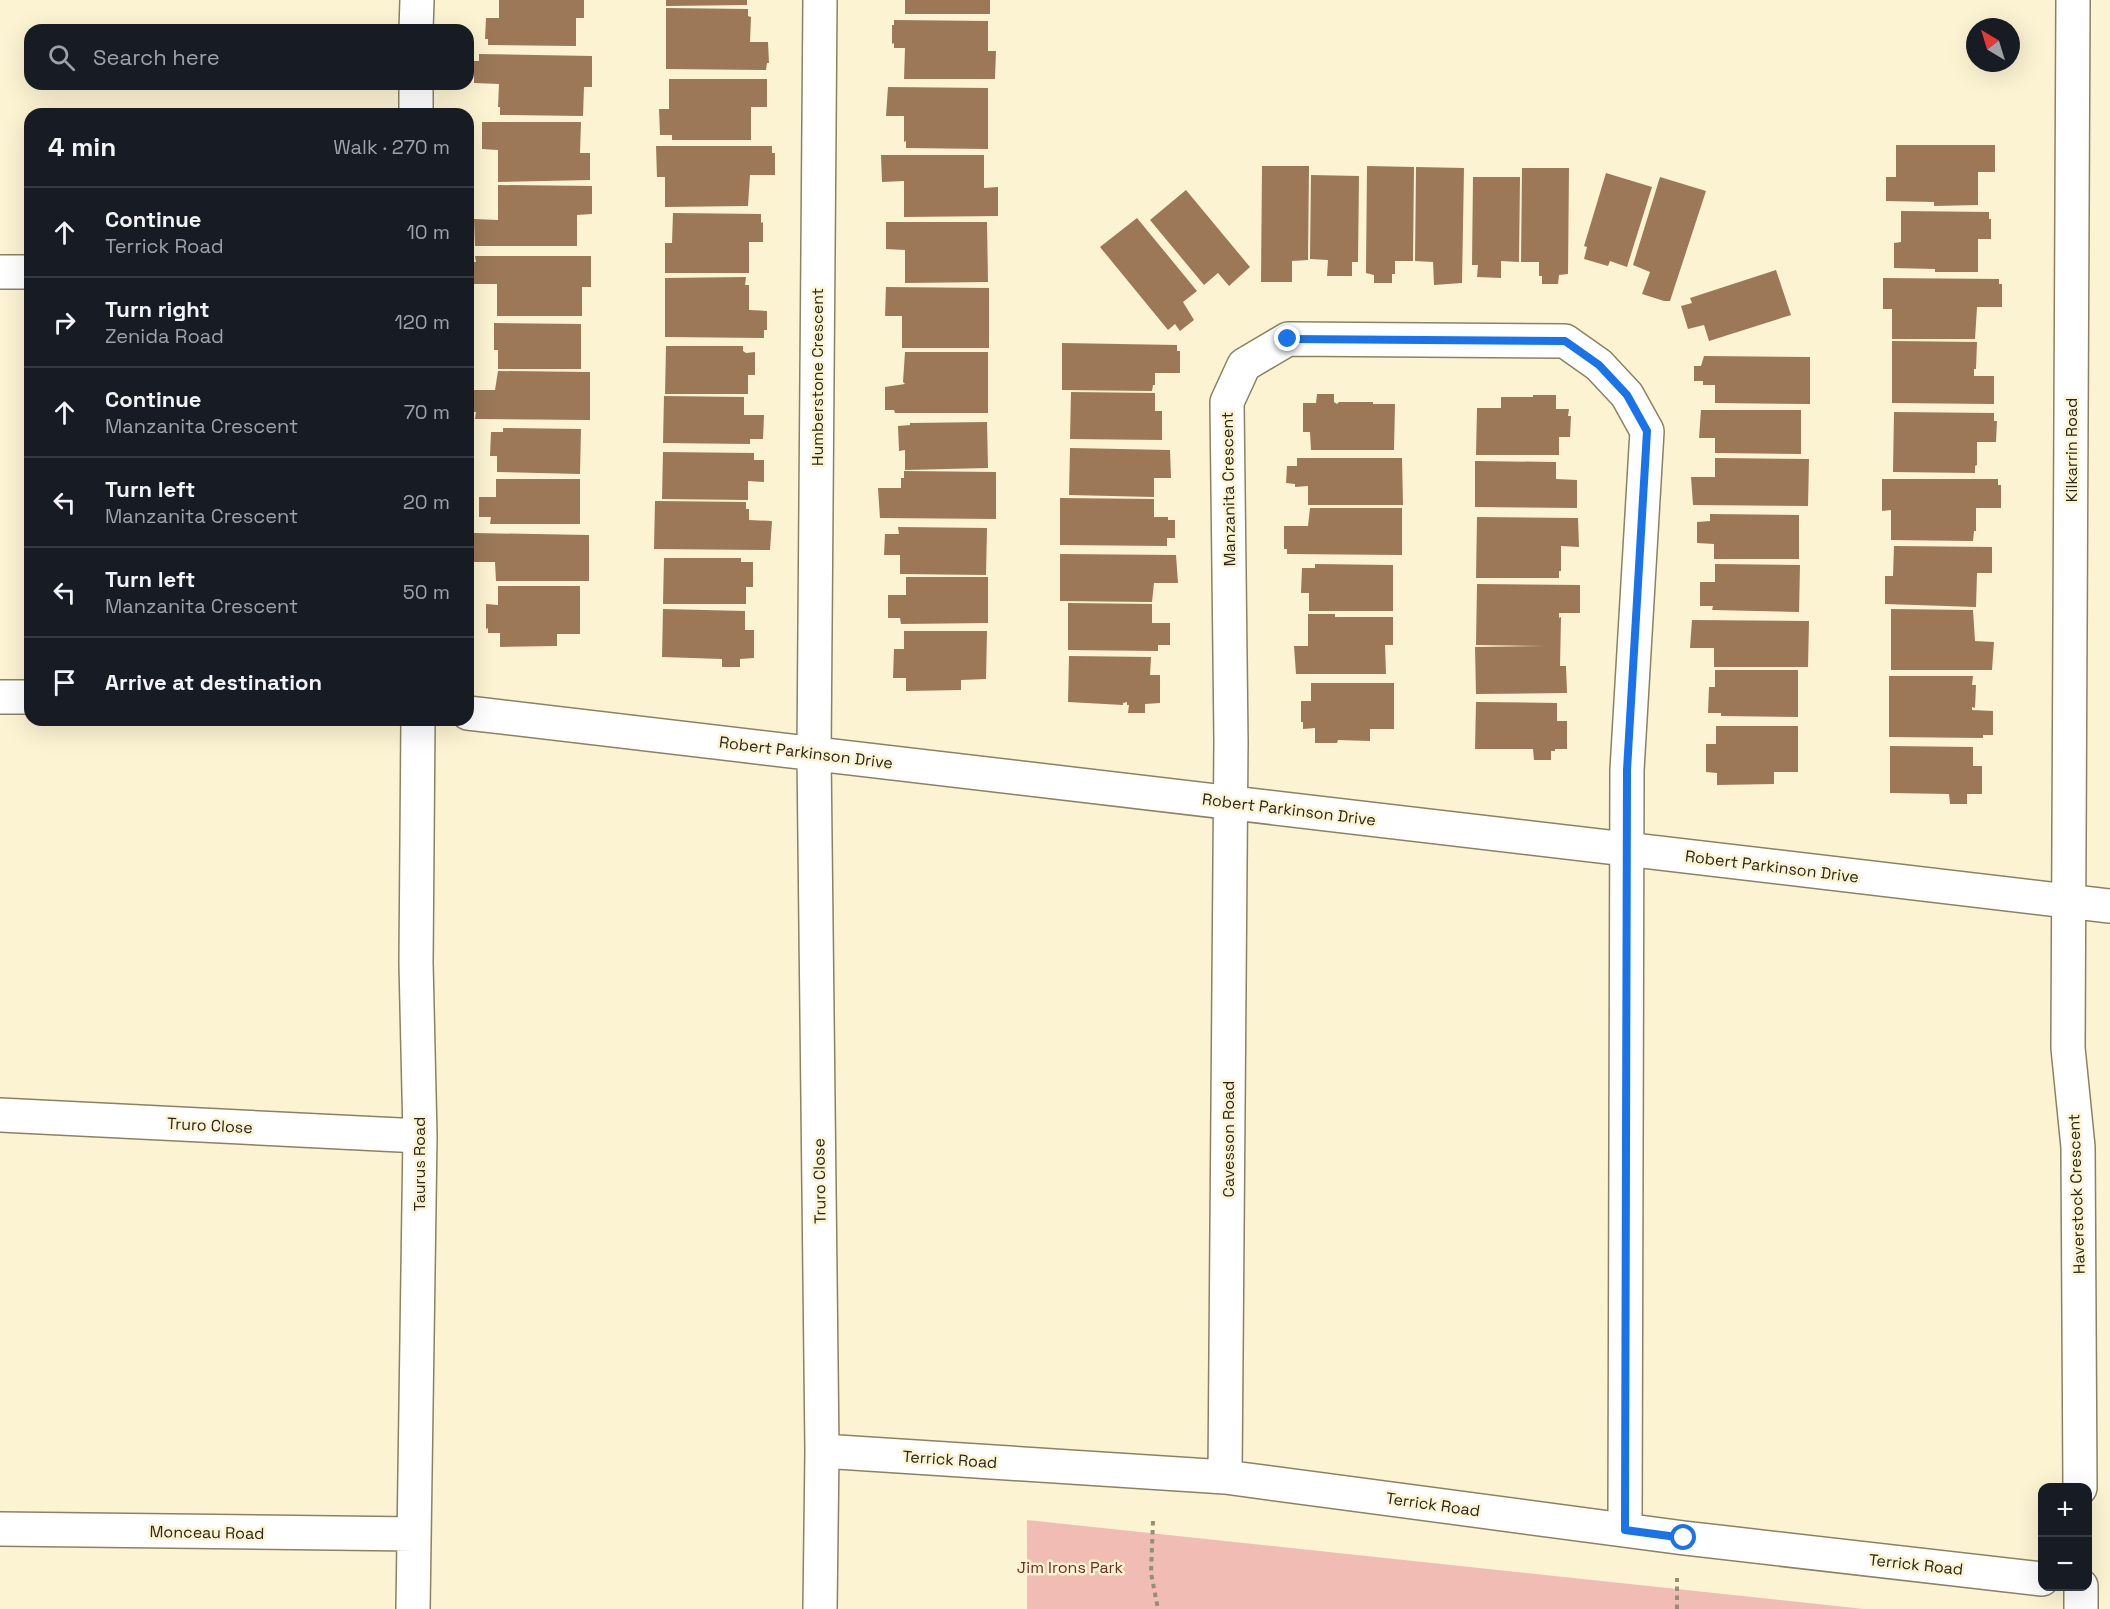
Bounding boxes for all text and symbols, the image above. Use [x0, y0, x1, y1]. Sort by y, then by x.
north arrow [1966, 18, 2020, 72]
search box [24, 24, 474, 90]
icon: search [45, 41, 78, 74]
text: Search here [93, 43, 220, 71]
text: 4 min [48, 130, 116, 164]
text: Walk · 270 m [333, 134, 450, 160]
text: Continue [105, 205, 201, 233]
icon: ahead [48, 216, 81, 249]
text: 10 m [406, 219, 450, 245]
text: Terrick Road [105, 233, 224, 259]
street label: Humberstone Crescent [807, 288, 828, 466]
text: Turn right [105, 295, 210, 323]
icon: right [48, 306, 81, 339]
text: 120 m [394, 309, 450, 335]
text: Zenida Road [105, 323, 224, 349]
route end [1274, 325, 1300, 351]
text: Continue [105, 385, 201, 413]
icon: ahead [48, 396, 81, 429]
street label: Kilkarrin Road [2061, 398, 2082, 502]
text: 70 m [404, 399, 450, 425]
street label: Manzanita Crescent [1217, 412, 1240, 566]
text: Manzanita Crescent [105, 413, 298, 439]
text: Turn left [105, 475, 195, 503]
icon: left [48, 486, 81, 519]
text: 20 m [403, 489, 450, 515]
text: Manzanita Crescent [105, 503, 298, 529]
text: Turn left [105, 565, 195, 593]
icon: left [48, 576, 81, 609]
text: 50 m [403, 579, 450, 605]
text: Manzanita Crescent [105, 593, 298, 619]
icon: arrive [48, 666, 81, 699]
text: Arrive at destination [105, 668, 322, 696]
street label: Robert Parkinson Drive [718, 731, 894, 774]
street label: Robert Parkinson Drive [1201, 788, 1377, 831]
street label: Robert Parkinson Drive [1684, 845, 1860, 888]
street label: Cavesson Road [1218, 1081, 1239, 1197]
street label: Truro Close [167, 1113, 253, 1138]
street label: Haverstock Crescent [2063, 1114, 2090, 1274]
street label: Taurus Road [409, 1117, 430, 1211]
street label: Truro Close [808, 1138, 831, 1224]
street label: Terrick Road [902, 1446, 998, 1473]
map controls [2038, 1483, 2092, 1591]
button: + [2038, 1483, 2092, 1537]
street label: Terrick Road [1385, 1487, 1481, 1521]
street label: Monceau Road [149, 1521, 265, 1544]
route start [1670, 1524, 1696, 1550]
button: − [2038, 1537, 2092, 1591]
street label: Terrick Road [1868, 1549, 1964, 1580]
park label: Jim Irons Park [1017, 1557, 1124, 1578]

